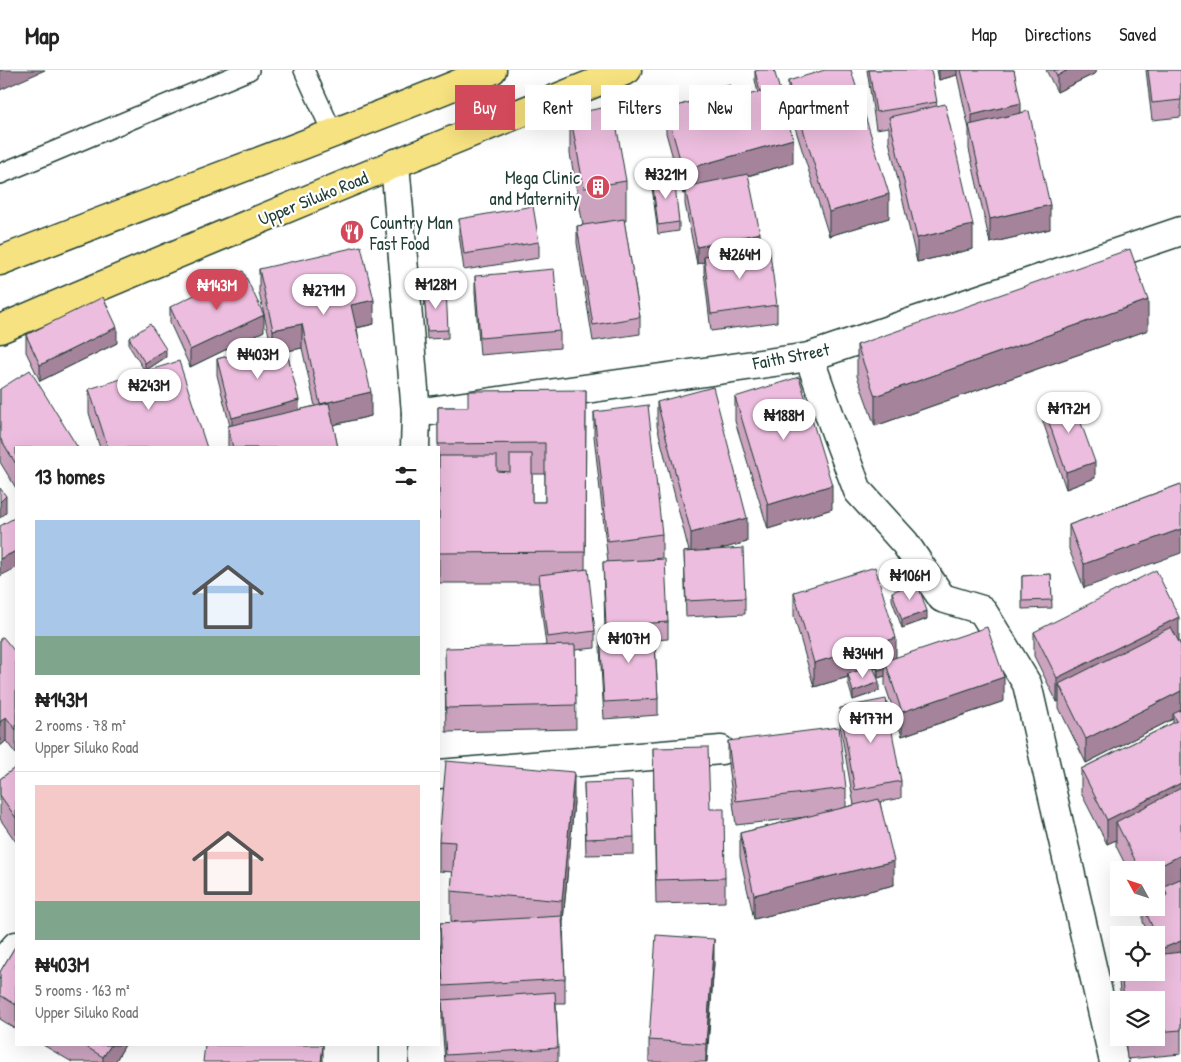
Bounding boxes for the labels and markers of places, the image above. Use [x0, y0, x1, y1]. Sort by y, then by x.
pin: ₦321M [631, 158, 701, 200]
place label: Mega Clinic and Maternity [490, 165, 580, 211]
building icon: Mega Clinic and Maternity [585, 174, 611, 200]
place label: Country Man Fast Food [369, 210, 453, 256]
restaurant icon: Country Man Fast Food [339, 219, 365, 245]
pin: ₦264M [705, 238, 775, 280]
pin: ₦143M [182, 268, 252, 311]
pin: ₦128M [401, 268, 471, 310]
pin: ₦271M [289, 274, 359, 316]
pin: ₦403M [223, 338, 293, 380]
pin: ₦243M [114, 368, 184, 411]
pin: ₦172M [1034, 392, 1104, 434]
pin: ₦188M [749, 398, 819, 441]
pin: ₦106M [875, 558, 945, 601]
pin: ₦107M [594, 622, 664, 664]
pin: ₦344M [828, 636, 898, 679]
pin: ₦177M [836, 702, 906, 744]

